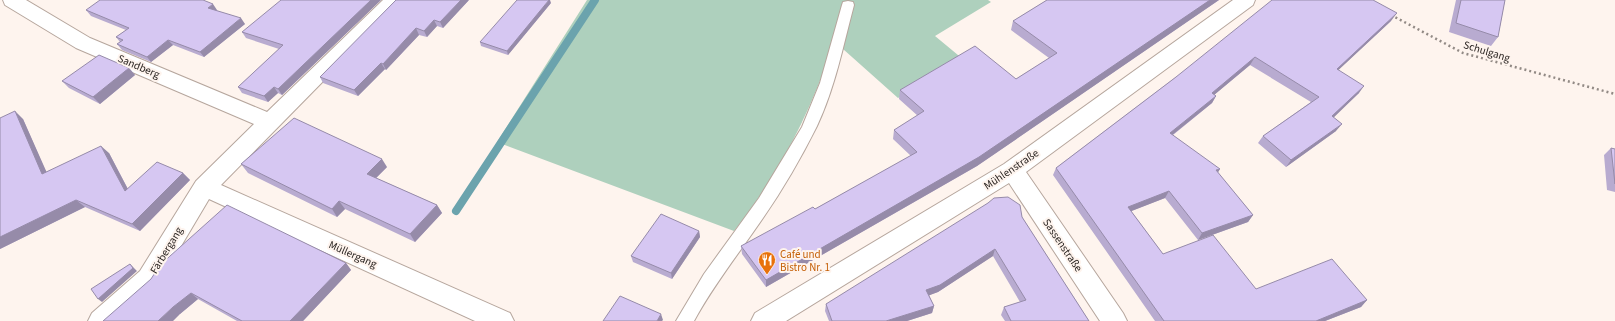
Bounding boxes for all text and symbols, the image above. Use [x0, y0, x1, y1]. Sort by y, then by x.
street label: Schulgang [1462, 37, 1512, 66]
street label: Sandberg [115, 51, 163, 82]
street label: Mühlenstraße [981, 145, 1042, 193]
street label: Sassenstraße [1039, 216, 1086, 275]
street label: Färbergang [147, 224, 187, 276]
street label: Müllergang [326, 237, 380, 272]
place label: Café und Bistro Nr. 1 [780, 247, 830, 275]
restaurant icon: Café und Bistro Nr. 1 [757, 250, 777, 275]

